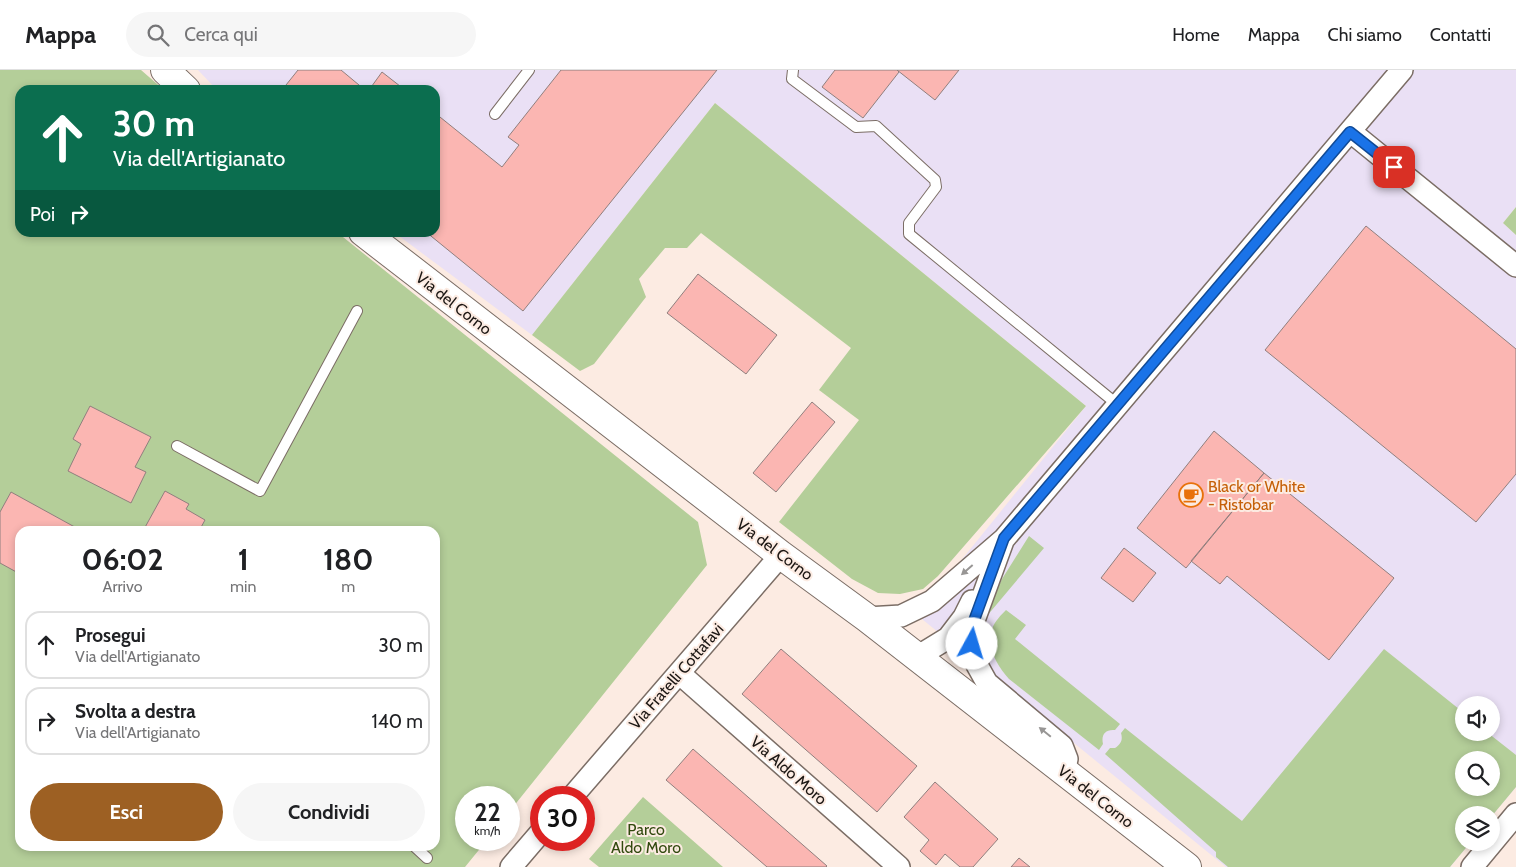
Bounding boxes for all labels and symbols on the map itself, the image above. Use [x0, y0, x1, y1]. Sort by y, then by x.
pin [1373, 146, 1415, 188]
street label: Via del Corno [412, 268, 495, 339]
place label: Black or White - Ristobar [1208, 477, 1305, 514]
cafe icon: Black or White - Ristobar [1178, 482, 1204, 508]
street label: Via del Corno [733, 514, 817, 584]
one-way arrow [961, 565, 974, 576]
position arrow [945, 617, 997, 669]
street label: Via Fratelli Cottafavi [625, 620, 727, 733]
one-way arrow [1039, 727, 1052, 738]
street label: Via Aldo Moro [747, 732, 831, 809]
street label: Via del Corno [1054, 761, 1137, 832]
speed limit sign: 30 [530, 786, 595, 851]
park label: Parco Aldo Moro [611, 820, 681, 857]

